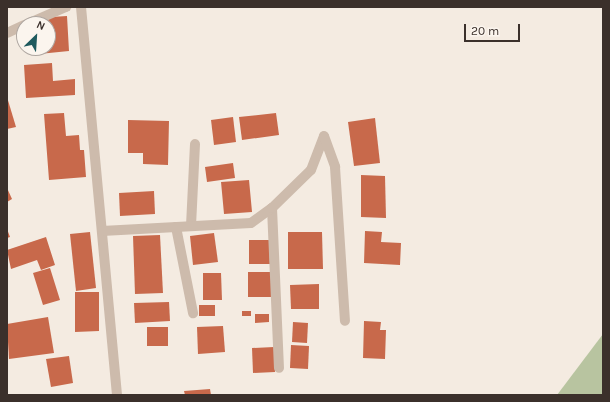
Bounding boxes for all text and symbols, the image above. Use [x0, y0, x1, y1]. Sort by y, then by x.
north arrow [16, 16, 56, 56]
scale bar [466, 16, 522, 42]
text: N [35, 18, 47, 33]
text: 20 m [471, 24, 499, 38]

